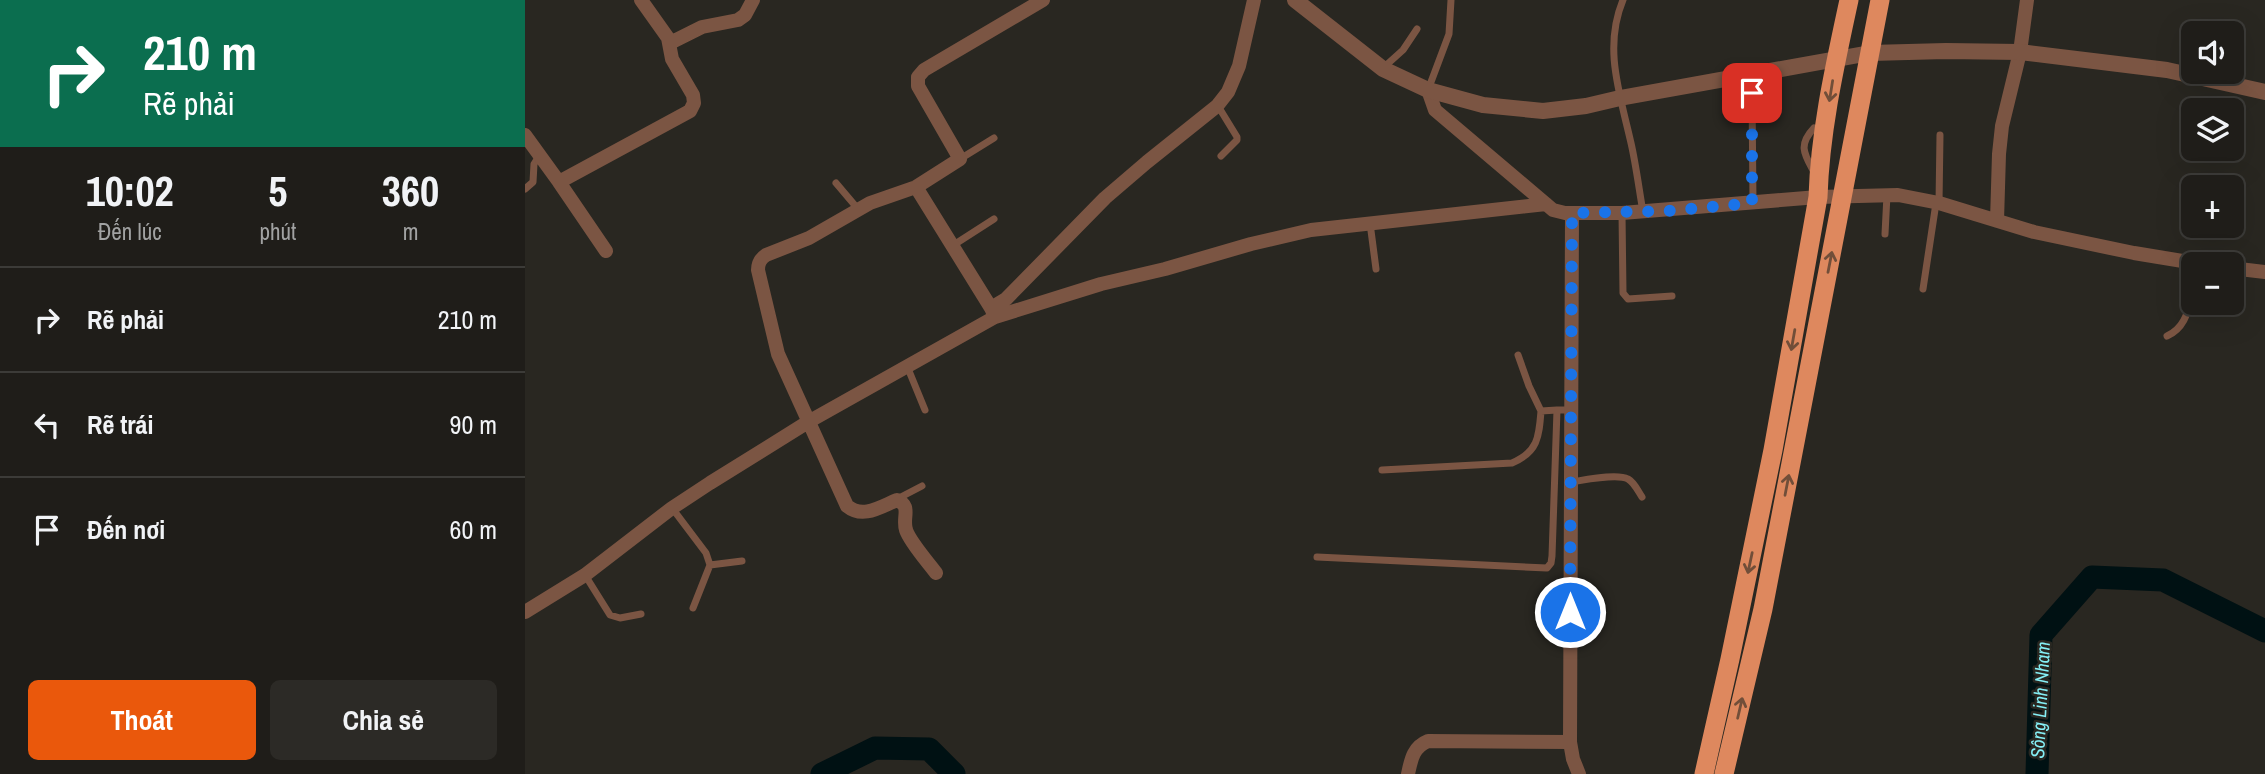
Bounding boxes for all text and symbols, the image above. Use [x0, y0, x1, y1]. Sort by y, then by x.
text: 210 m [143, 19, 257, 85]
map controls [2181, 21, 2244, 315]
button: sound [2181, 21, 2244, 84]
icon: right [28, 28, 119, 119]
pin [1722, 63, 1782, 123]
icon: arrive [1733, 74, 1771, 112]
one-way arrow [1824, 79, 1837, 102]
text: Rẽ phải [143, 82, 235, 125]
button: layers [2181, 98, 2244, 161]
text: 10:02 [86, 163, 174, 219]
text: 5 [268, 163, 287, 219]
text: 360 [382, 163, 439, 219]
button: + [2181, 175, 2244, 238]
text: Đến lúc [98, 216, 162, 247]
text: phút [259, 216, 296, 247]
text: m [403, 216, 418, 247]
one-way arrow [1824, 251, 1837, 274]
button: − [2181, 252, 2244, 315]
icon: right [28, 301, 66, 339]
text: Rẽ phải [87, 302, 164, 337]
text: 210 m [438, 302, 497, 337]
one-way arrow [1786, 328, 1799, 351]
icon: left [28, 406, 66, 444]
text: Rẽ trái [87, 407, 153, 442]
text: 90 m [450, 407, 497, 442]
one-way arrow [1781, 474, 1795, 497]
icon: arrive [28, 511, 66, 549]
text: Đến nơi [87, 512, 165, 547]
text: 60 m [450, 512, 497, 547]
one-way arrow [1742, 551, 1756, 574]
position arrow [1533, 575, 1607, 649]
water label: Sông Linh Nham [2024, 641, 2056, 759]
button: Thoát [28, 680, 256, 760]
button: Chia sẻ [270, 680, 497, 760]
one-way arrow [1734, 697, 1747, 719]

